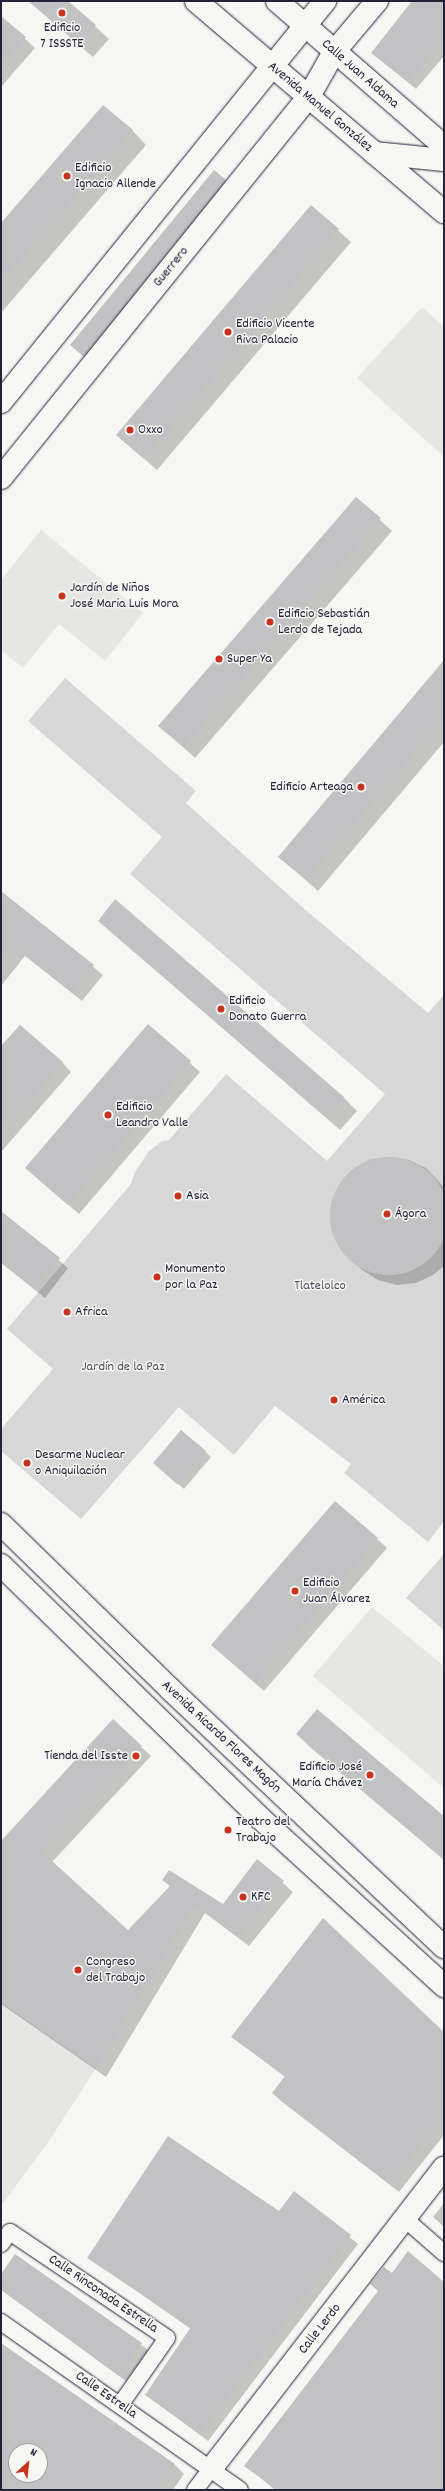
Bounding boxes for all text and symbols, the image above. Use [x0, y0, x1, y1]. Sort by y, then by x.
marker: Edificio 7 ISSSTE [57, 8, 67, 18]
place label: Edificio 7 ISSSTE [40, 20, 84, 52]
street label: Calle Juan Aldama [318, 36, 402, 112]
street label: Avenida Manuel González [264, 58, 376, 156]
place label: Edificio Ignacio Allende [75, 160, 156, 192]
marker: Edificio Ignacio Allende [62, 171, 72, 181]
street label: Guerrero [150, 243, 192, 291]
place label: Edificio Vicente Riva Palacio [236, 316, 314, 348]
marker: Edificio Vicente Riva Palacio [223, 327, 233, 337]
place label: Oxxo [138, 422, 163, 438]
marker: Oxxo [125, 425, 135, 435]
place label: Jardín de Niños José Maria Luis Mora [70, 580, 178, 612]
marker: Jardín de Niños José Maria Luis Mora [57, 591, 67, 601]
place label: Edificio Sebastián Lerdo de Tejada [278, 606, 370, 638]
marker: Edificio Sebastián Lerdo de Tejada [265, 617, 275, 627]
place label: Super Ya [227, 651, 272, 667]
marker: Super Ya [214, 654, 224, 664]
place label: Edificio Arteaga [270, 779, 353, 795]
marker: Edificio Arteaga [356, 782, 366, 792]
place label: Edificio Donato Guerra [229, 993, 306, 1026]
marker: Edificio Donato Guerra [216, 1004, 226, 1014]
place label: Edificio Leandro Valle [116, 1099, 188, 1132]
marker: Edificio Leandro Valle [103, 1110, 113, 1120]
place label: Asia [186, 1188, 209, 1204]
marker: Asia [173, 1191, 183, 1201]
place label: Ágora [395, 1206, 426, 1222]
marker: Ágora [382, 1209, 392, 1219]
place label: Monumento por la Paz [165, 1261, 226, 1294]
marker: Monumento por la Paz [152, 1272, 162, 1282]
park label: Tlatelolco [294, 1278, 346, 1294]
place label: Africa [75, 1304, 108, 1320]
marker: Africa [62, 1307, 72, 1317]
park label: Jardín de la Paz [82, 1359, 164, 1375]
place label: América [342, 1392, 385, 1408]
marker: América [329, 1395, 339, 1405]
place label: Desarme Nuclear o Aniquilación [35, 1447, 125, 1480]
marker: Desarme Nuclear o Aniquilación [22, 1458, 32, 1468]
place label: Edificio Juan Álvarez [303, 1575, 370, 1608]
marker: Edificio Juan Álvarez [290, 1586, 300, 1596]
street label: Avenida Ricardo Flores Magón [158, 1677, 284, 1797]
place label: Tienda del Isste [44, 1748, 128, 1764]
marker: Tienda del Isste [131, 1751, 141, 1761]
place label: Edificio José María Chávez [292, 1759, 362, 1792]
marker: Edificio José María Chávez [365, 1770, 375, 1780]
place label: Teatro del Trabajo [236, 1814, 290, 1846]
marker: Teatro del Trabajo [223, 1825, 233, 1835]
place label: KFC [251, 1889, 271, 1905]
marker: KFC [238, 1892, 248, 1902]
place label: Congreso del Trabajo [86, 1954, 145, 1986]
marker: Congreso del Trabajo [73, 1965, 83, 1975]
street label: Calle Rinconada Estrella [45, 2251, 161, 2337]
street label: Calle Lerdo [295, 2300, 345, 2358]
street label: Calle Estrella [72, 2368, 140, 2422]
north arrow [8, 2443, 48, 2483]
text: N [27, 2445, 39, 2462]

